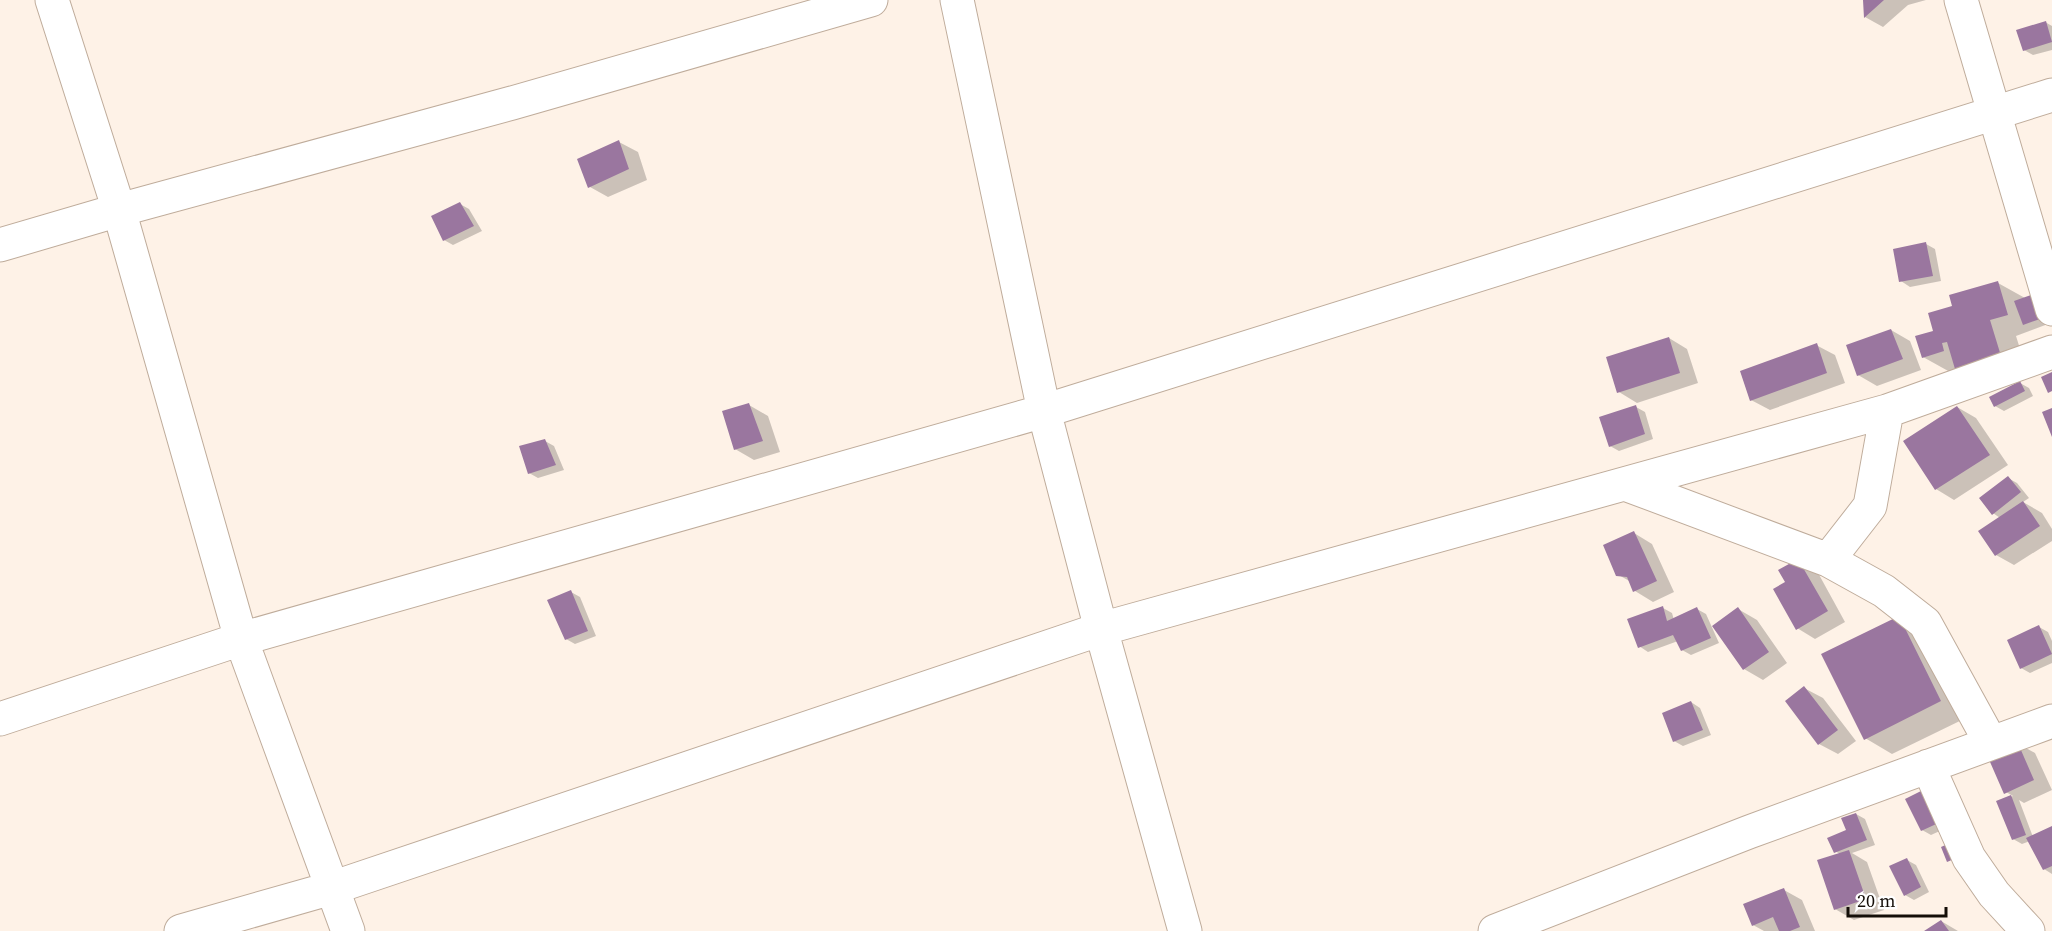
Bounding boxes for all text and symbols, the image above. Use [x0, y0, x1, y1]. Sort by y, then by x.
scale bar [1848, 880, 1946, 918]
text: 20 m [1857, 888, 1895, 913]

